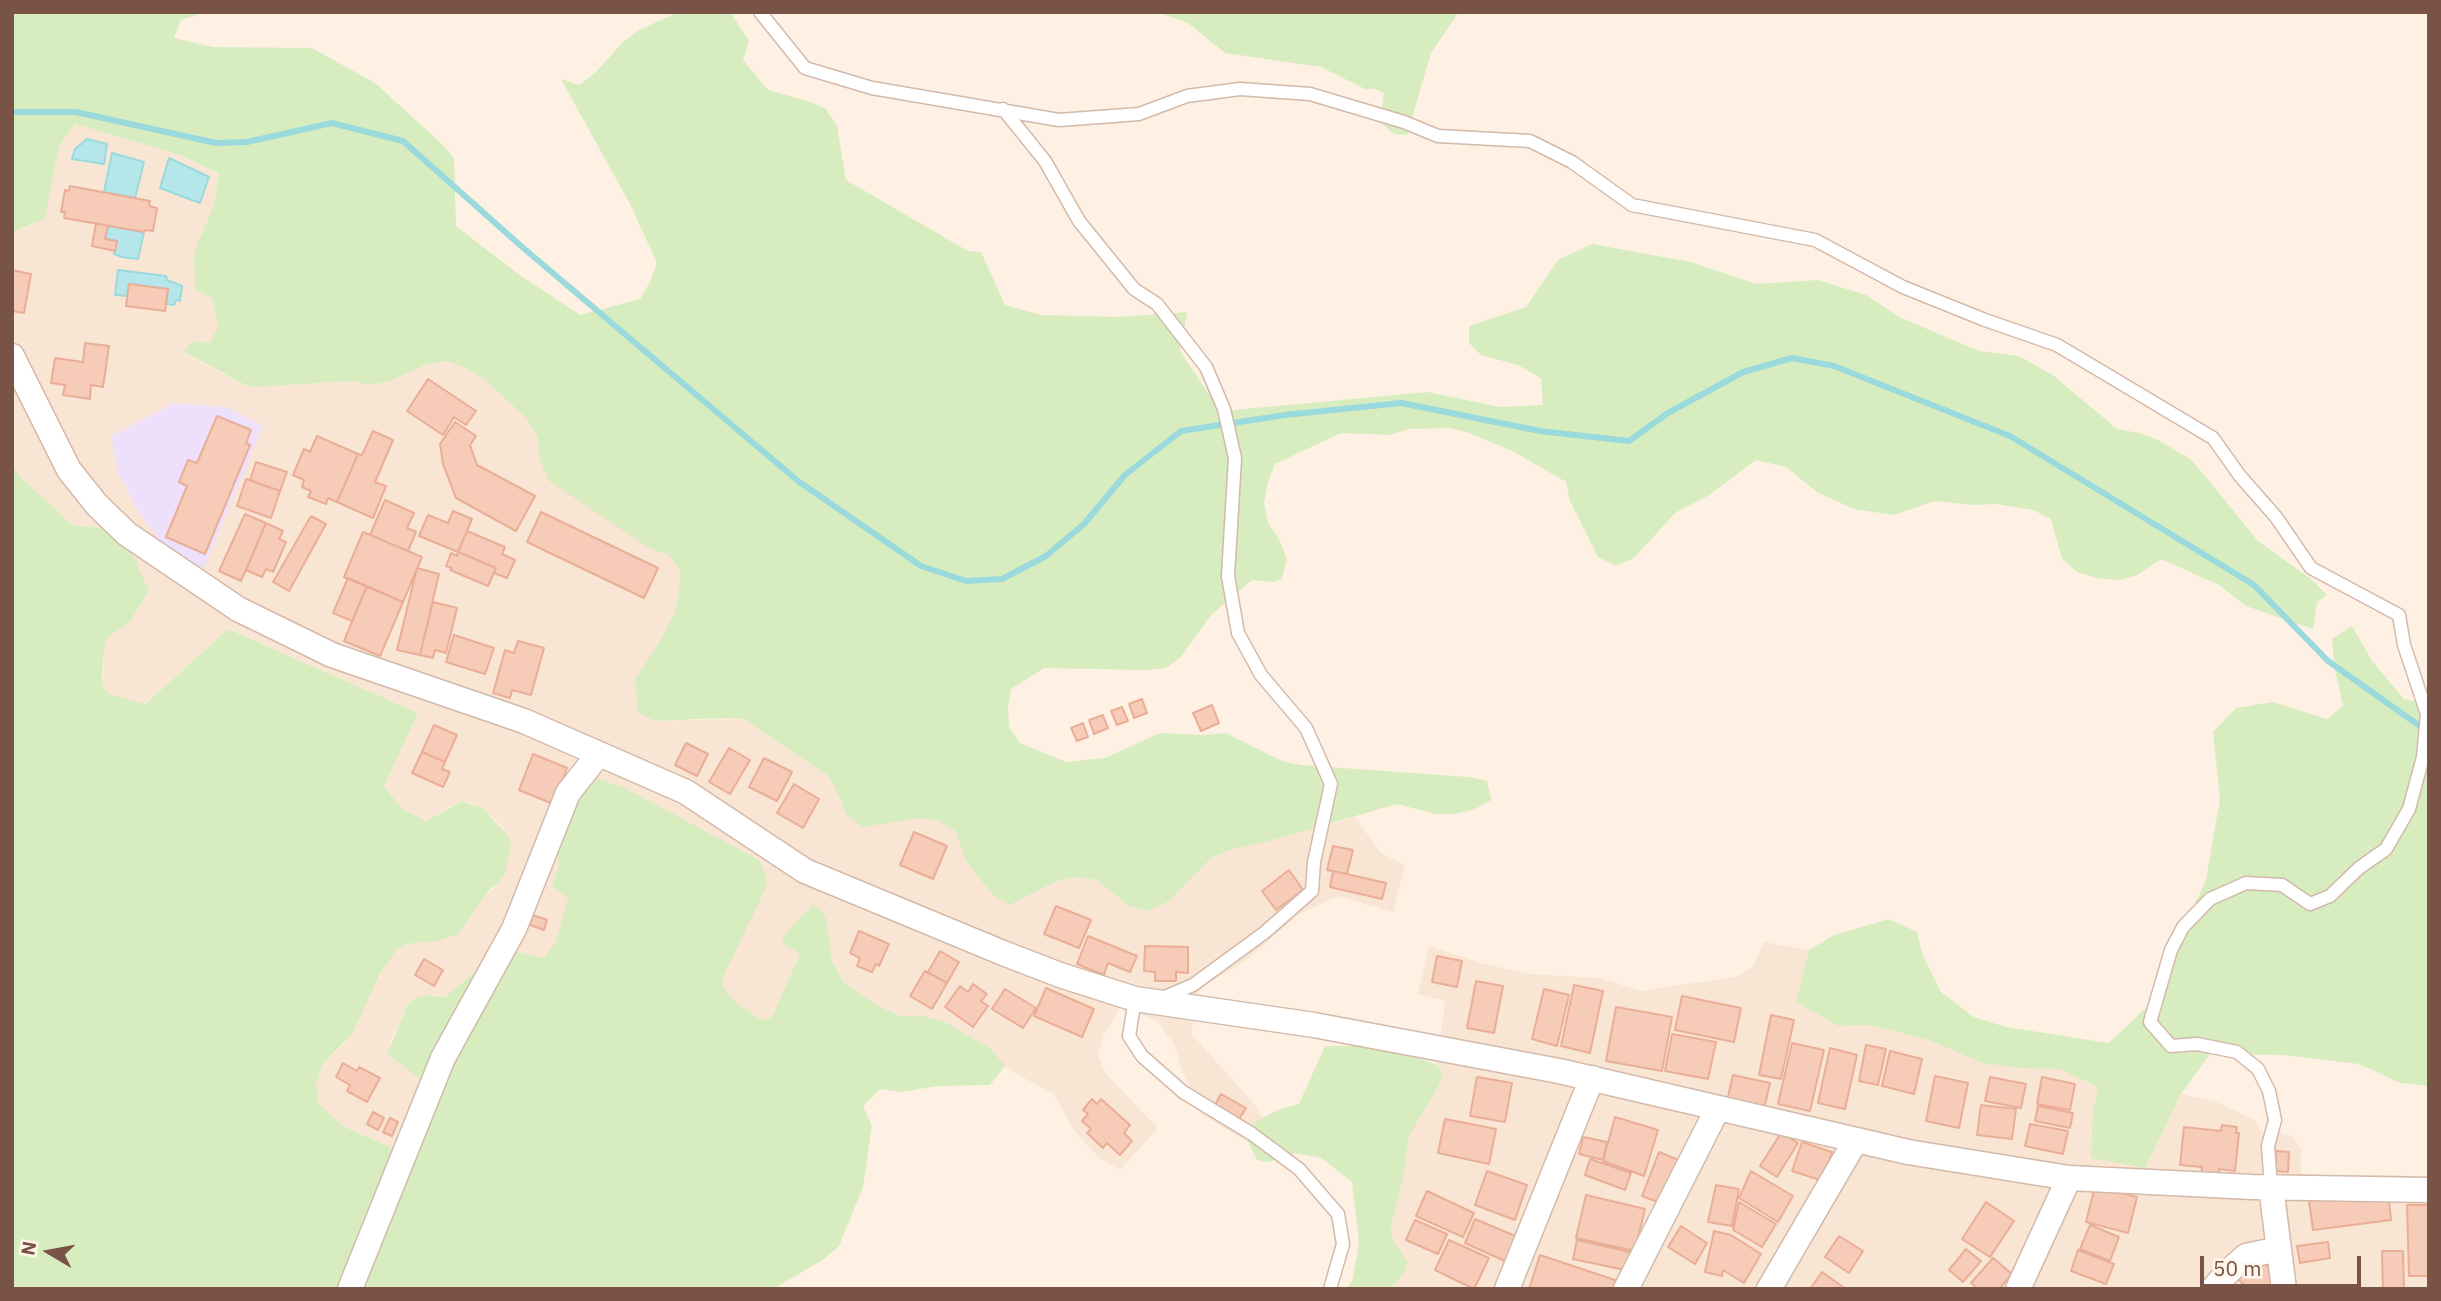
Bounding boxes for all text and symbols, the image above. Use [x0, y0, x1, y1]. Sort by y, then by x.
north arrow [14, 1217, 84, 1287]
text: N [15, 1239, 41, 1257]
scale bar [2203, 1242, 2364, 1286]
text: 50 m [2213, 1254, 2262, 1282]

